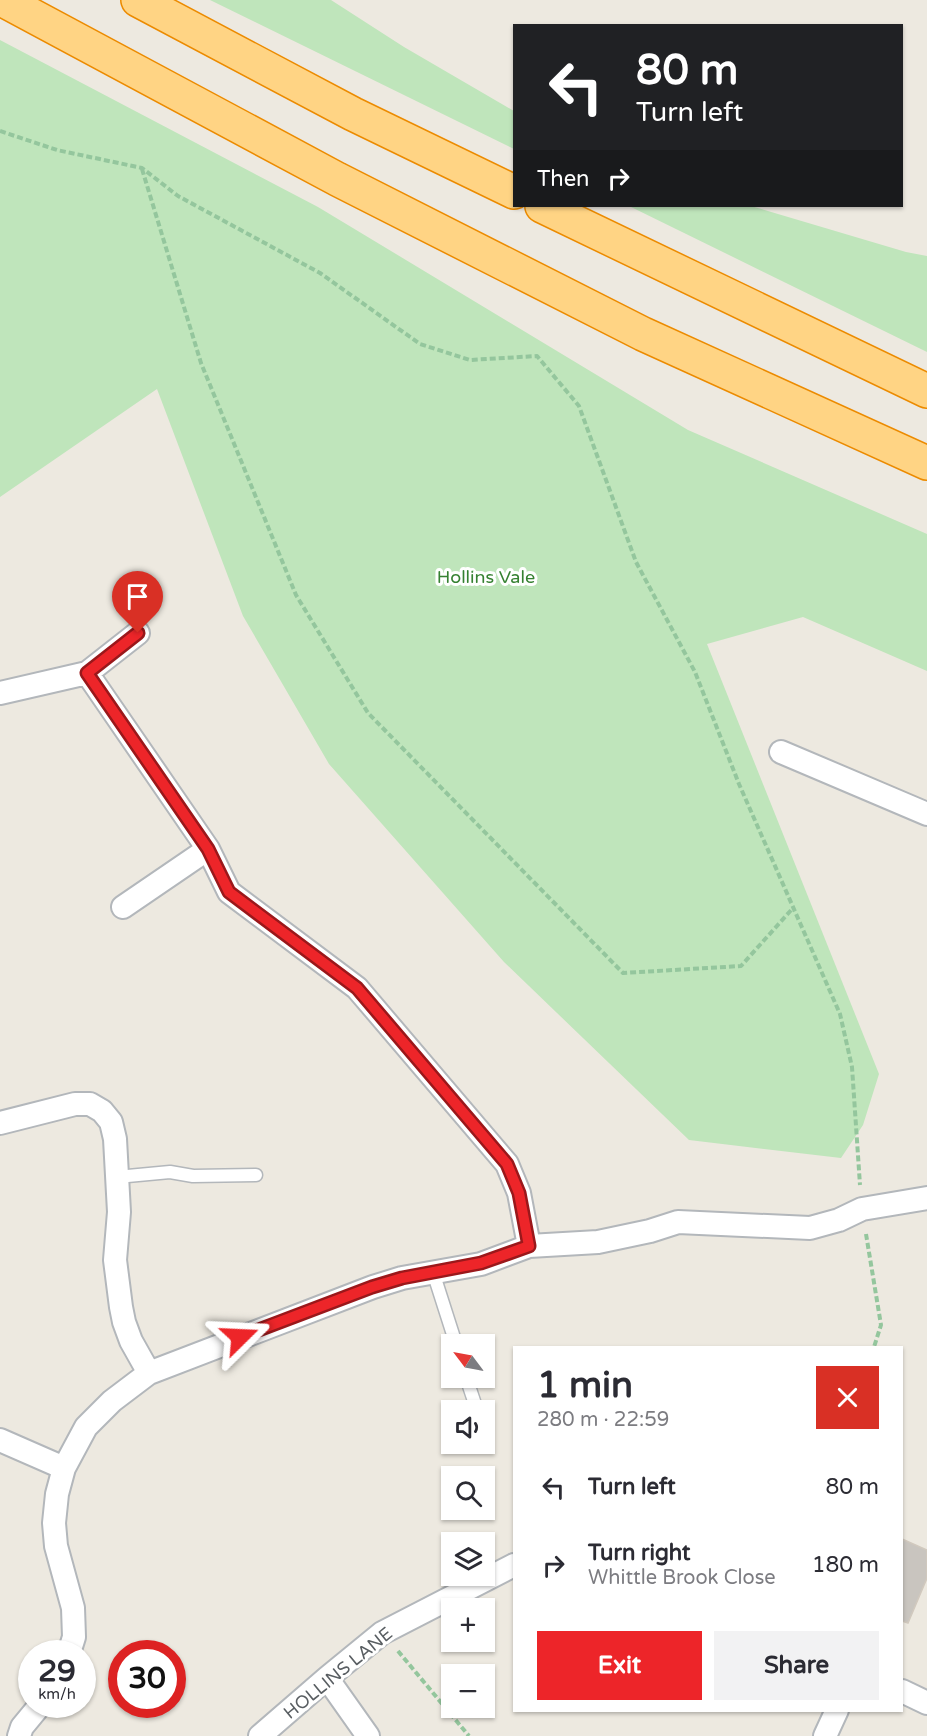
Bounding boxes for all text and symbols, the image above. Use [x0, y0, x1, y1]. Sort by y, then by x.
text: 80 m [636, 45, 738, 96]
icon: left [537, 48, 615, 126]
text: Turn left [636, 96, 743, 129]
icon: right [602, 162, 635, 195]
text: Then [537, 166, 590, 192]
park label: Hollins Vale [437, 566, 535, 588]
pin [112, 571, 163, 633]
icon: arrive [121, 580, 154, 613]
position arrow [208, 1305, 272, 1369]
north arrow [441, 1334, 495, 1388]
map controls [441, 1334, 495, 1718]
text: 1 min [537, 1364, 633, 1407]
button: close [816, 1366, 879, 1429]
button: sound [441, 1400, 495, 1454]
text: 280 m · 22:59 [537, 1408, 669, 1432]
button: search [441, 1466, 495, 1520]
icon: left [537, 1471, 570, 1504]
text: Turn left [588, 1474, 676, 1500]
text: 80 m [825, 1474, 879, 1500]
button: layers [441, 1532, 495, 1586]
text: Turn right [588, 1540, 690, 1566]
icon: right [537, 1549, 570, 1582]
text: 180 m [812, 1552, 879, 1578]
text: Whittle Brook Close [588, 1566, 776, 1590]
button: + [441, 1598, 495, 1652]
street label: HOLLINS LANE [279, 1622, 397, 1724]
button: Exit [537, 1631, 702, 1700]
button: Share [714, 1631, 879, 1700]
speed limit sign: 30 [108, 1640, 186, 1718]
text: 29 [38, 1653, 76, 1690]
button: − [441, 1664, 495, 1718]
text: km/h [38, 1685, 76, 1703]

